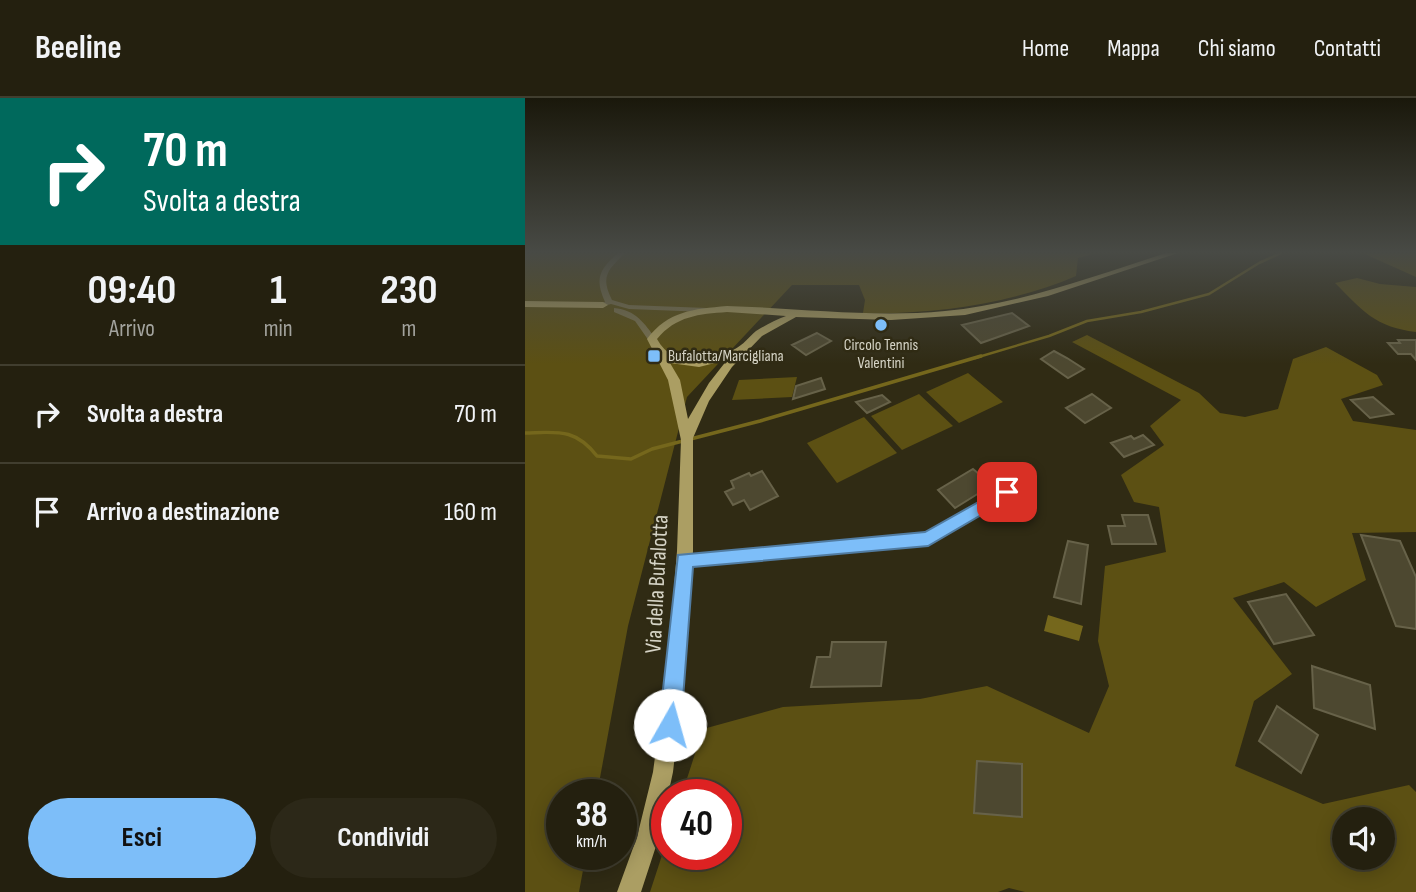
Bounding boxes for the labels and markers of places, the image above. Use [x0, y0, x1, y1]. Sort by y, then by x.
marker: Circolo Tennis Valentini [873, 317, 889, 333]
place label: Circolo Tennis Valentini [844, 336, 919, 373]
place label: Bufalotta/Marcigliana [668, 347, 784, 366]
marker: Bufalotta/Marcigliana [646, 348, 662, 364]
pin [977, 462, 1037, 522]

